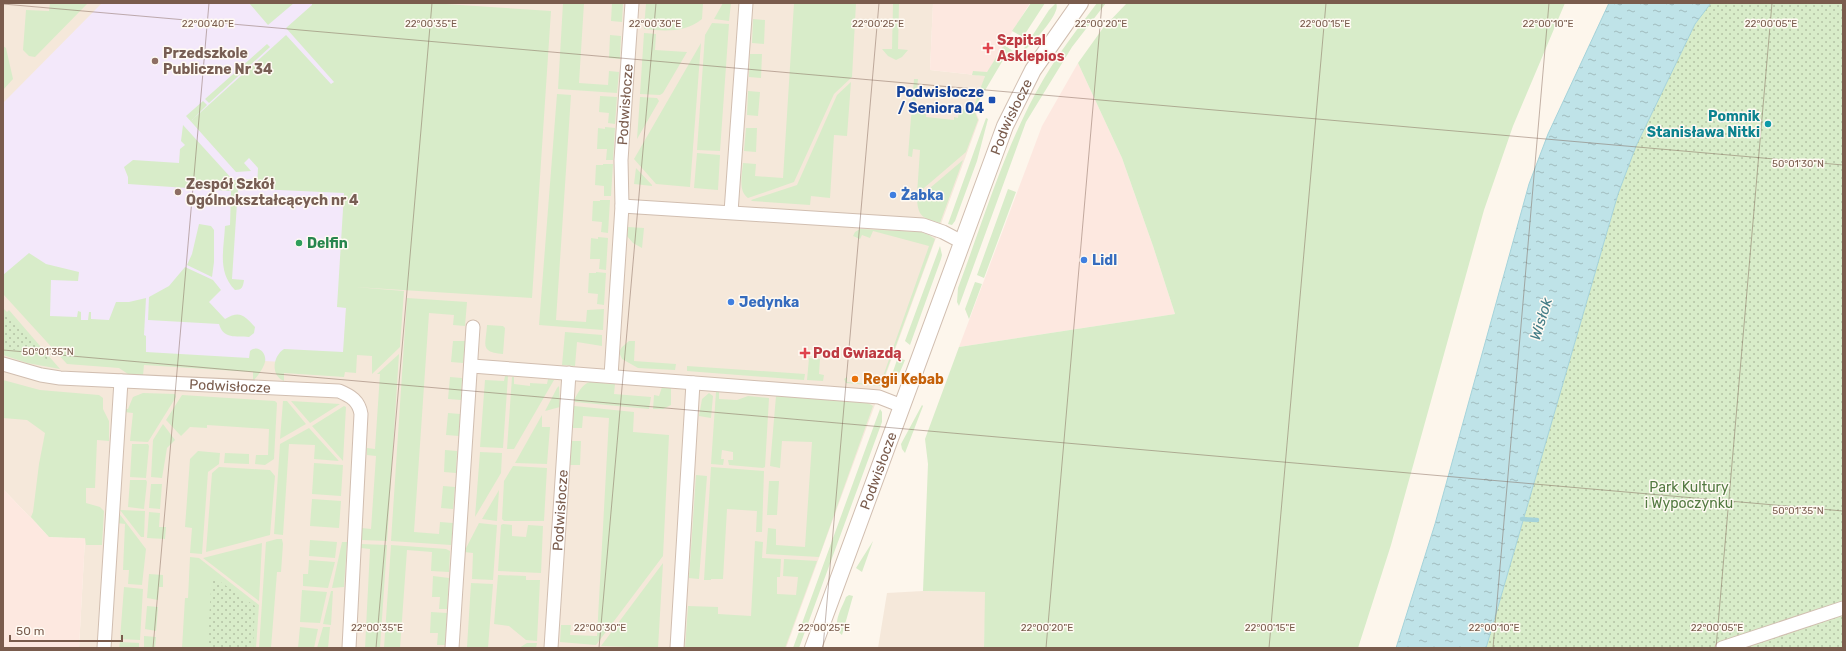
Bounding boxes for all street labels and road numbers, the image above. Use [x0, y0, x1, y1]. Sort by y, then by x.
street label: Podwisłocze [614, 63, 636, 146]
street label: Podwisłocze [987, 76, 1036, 157]
street label: Podwisłocze [189, 376, 271, 396]
street label: Podwisłocze [856, 429, 900, 512]
street label: Podwisłocze [549, 469, 571, 552]

